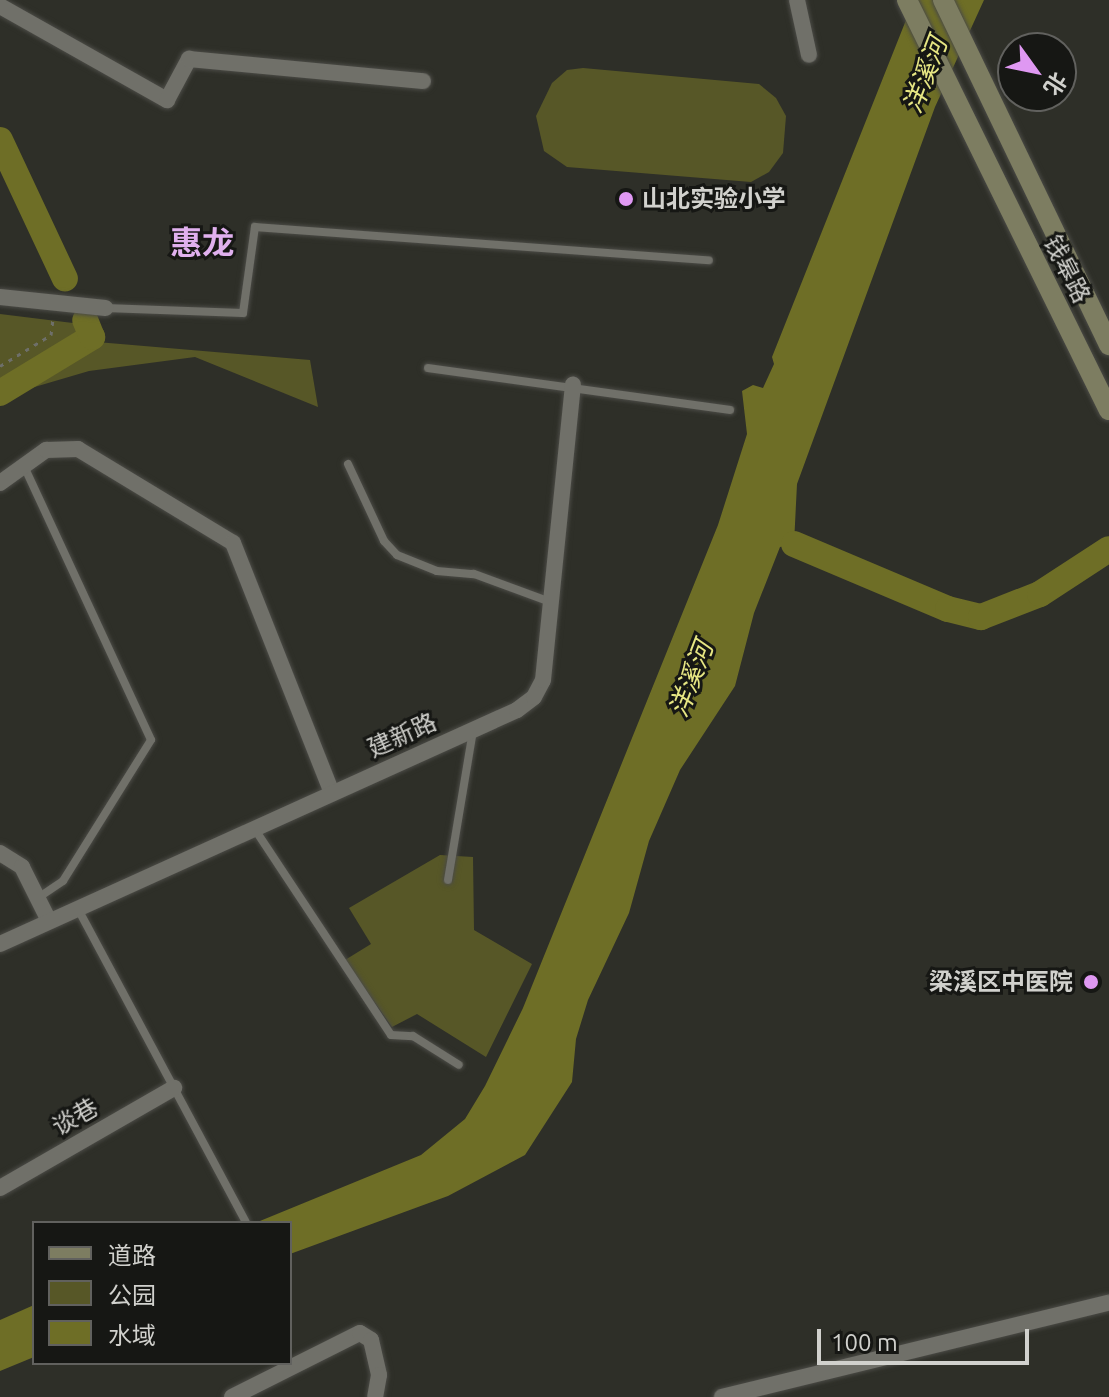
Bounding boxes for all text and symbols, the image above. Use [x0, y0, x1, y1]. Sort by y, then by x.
north arrow [997, 32, 1077, 112]
water label: 洋溪河 [896, 33, 954, 117]
text: 北 [1039, 68, 1072, 100]
place label: 山北实验小学 [642, 185, 786, 213]
marker: 山北实验小学 [617, 190, 635, 208]
district label: 惠龙 [170, 223, 234, 261]
street label: 钱皋路 [1038, 230, 1096, 308]
water label: 洋溪河 [662, 637, 720, 721]
street label: 建新路 [363, 707, 441, 763]
place label: 梁溪区中医院 [929, 968, 1073, 996]
marker: 梁溪区中医院 [1080, 971, 1102, 993]
street label: 谈巷 [47, 1093, 103, 1141]
legend [32, 1221, 292, 1365]
text: 道路 [108, 1242, 156, 1269]
text: 公园 [108, 1282, 156, 1309]
scale bar [821, 1313, 1033, 1363]
text: 水域 [108, 1322, 156, 1349]
text: 100 m [831, 1329, 898, 1356]

